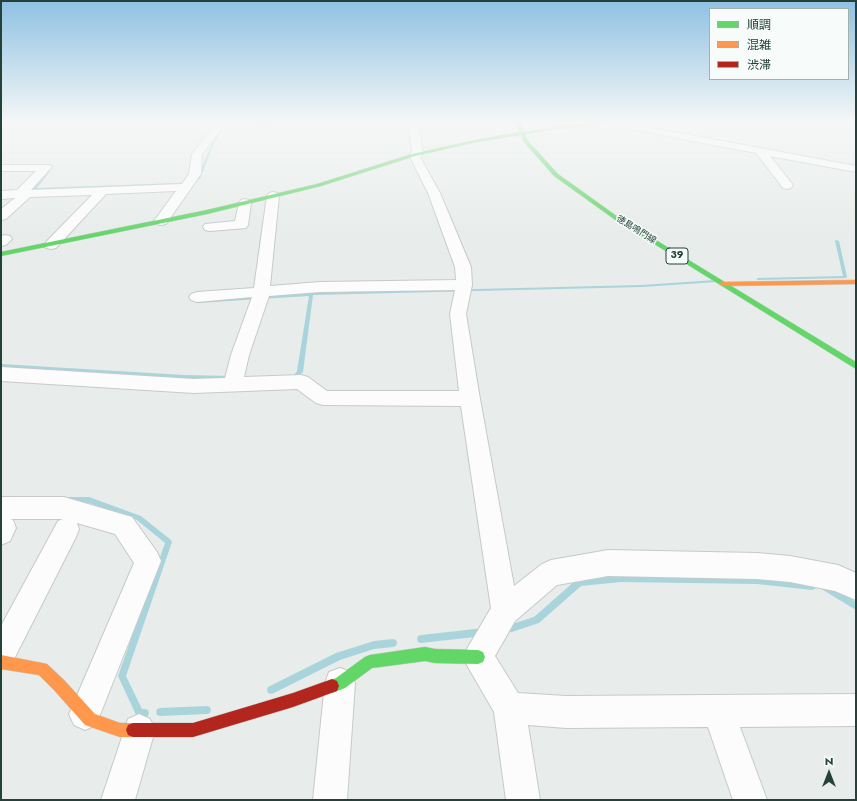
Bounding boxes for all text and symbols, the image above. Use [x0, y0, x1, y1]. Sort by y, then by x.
legend [709, 8, 849, 80]
text: 順調 [747, 16, 771, 34]
text: 混雑 [747, 36, 771, 54]
text: 渋滞 [747, 56, 771, 74]
street label: 徳島鳴門線 [614, 213, 658, 247]
road number: 39 [666, 248, 688, 264]
north arrow [809, 753, 849, 793]
text: N [825, 753, 833, 769]

